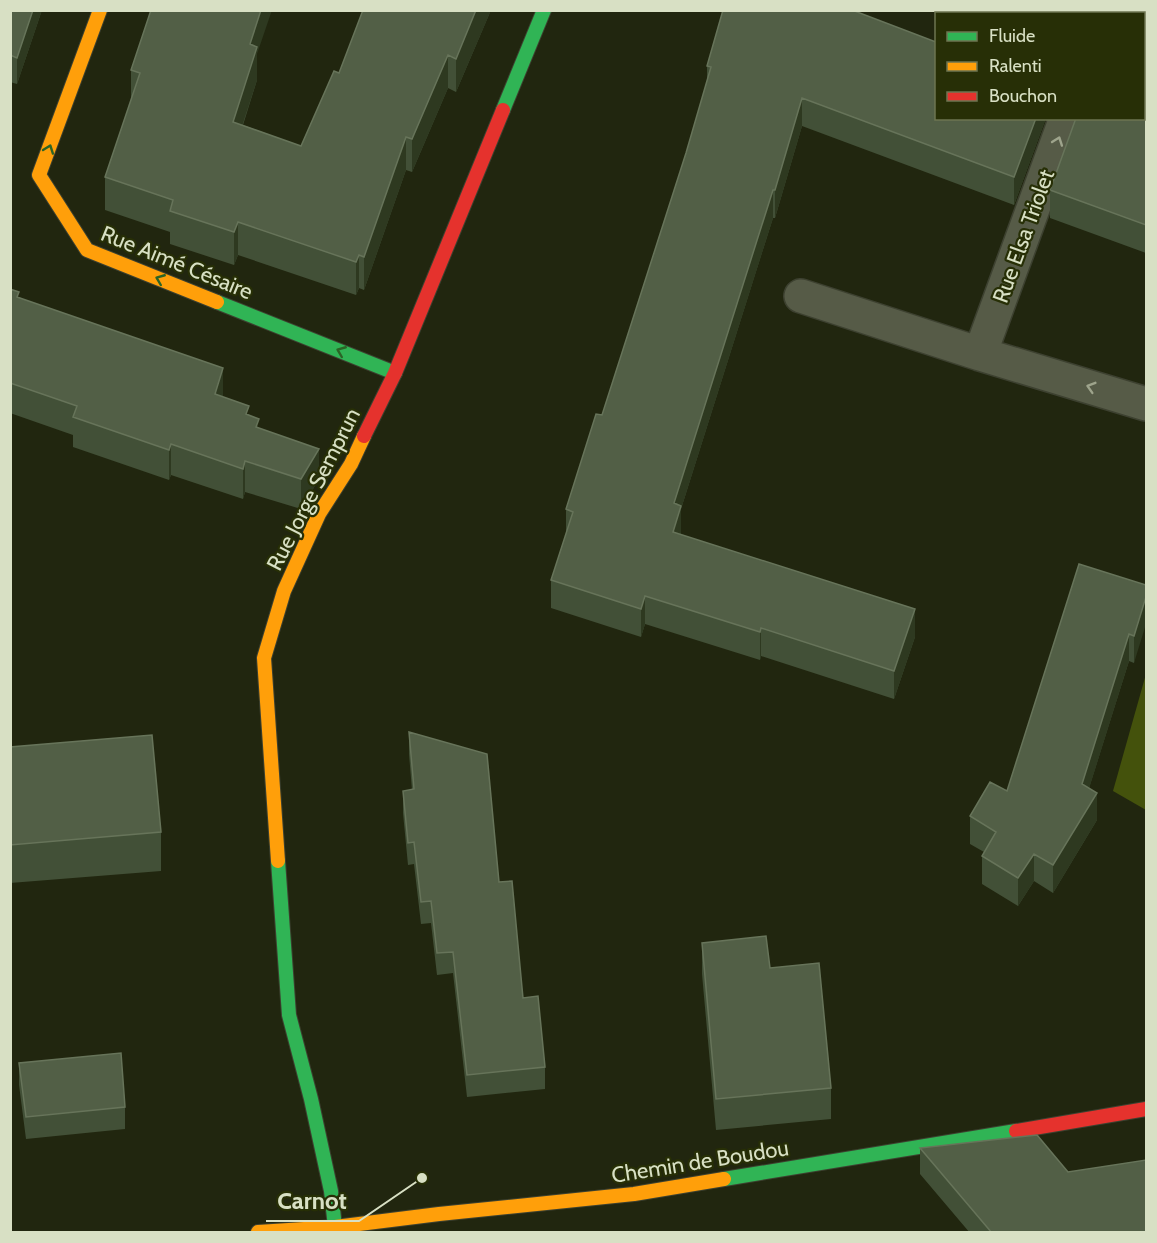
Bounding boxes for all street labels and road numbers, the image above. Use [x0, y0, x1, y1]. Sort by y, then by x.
street label: Rue Elsa Triolet [987, 165, 1060, 307]
street label: Rue Aimé Césaire [97, 220, 257, 305]
street label: Rue Jorge Semprun [261, 404, 366, 575]
street label: Chemin de Boudou [610, 1134, 791, 1189]

